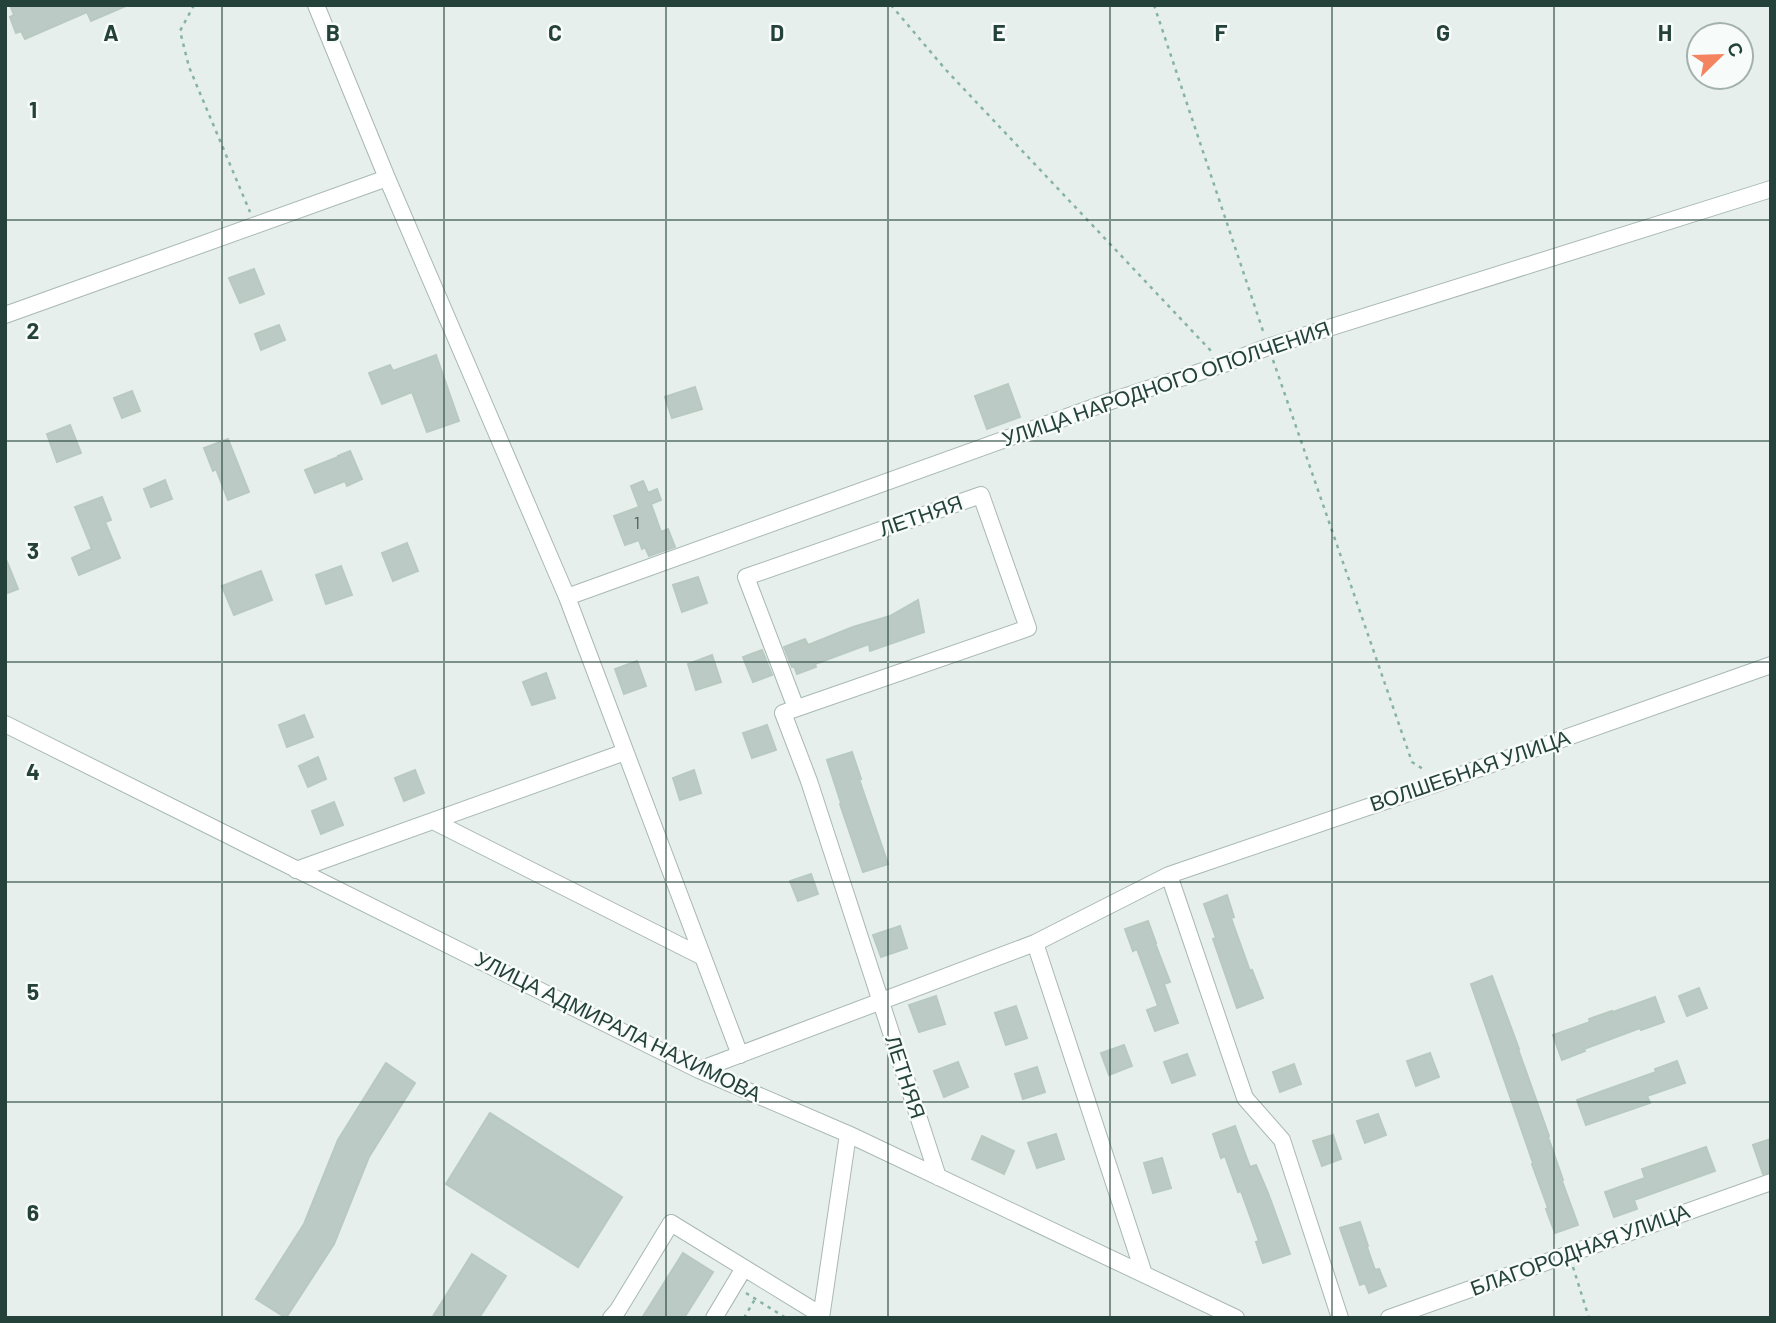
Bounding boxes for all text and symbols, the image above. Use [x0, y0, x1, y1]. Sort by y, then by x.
text: A [103, 18, 119, 46]
text: B [326, 18, 340, 46]
text: C [548, 18, 562, 46]
text: D [770, 18, 784, 46]
text: E [992, 18, 1006, 46]
text: F [1215, 18, 1228, 46]
text: G [1436, 18, 1450, 46]
text: H [1658, 18, 1672, 46]
north arrow [1685, 21, 1755, 91]
text: С [1723, 38, 1749, 60]
text: 1 [29, 95, 37, 123]
street label: УЛИЦА НАРОДНОГО ОПОЛЧЕНИЯ [998, 315, 1333, 451]
text: 2 [27, 316, 39, 344]
street label: ЛЕТНЯЯ [876, 489, 965, 540]
house number: 1 [634, 511, 640, 533]
text: 3 [27, 536, 39, 564]
street label: ВОЛШЕБНАЯ УЛИЦА [1366, 724, 1573, 816]
text: 4 [26, 757, 40, 785]
street label: УЛИЦА АДМИРАЛА НАХИМОВА [472, 945, 766, 1106]
text: 5 [27, 977, 39, 1005]
street label: ЛЕТНЯЯ [881, 1032, 932, 1121]
street label: БЛАГОРОДНАЯ УЛИЦА [1467, 1197, 1692, 1300]
text: 6 [27, 1198, 39, 1226]

